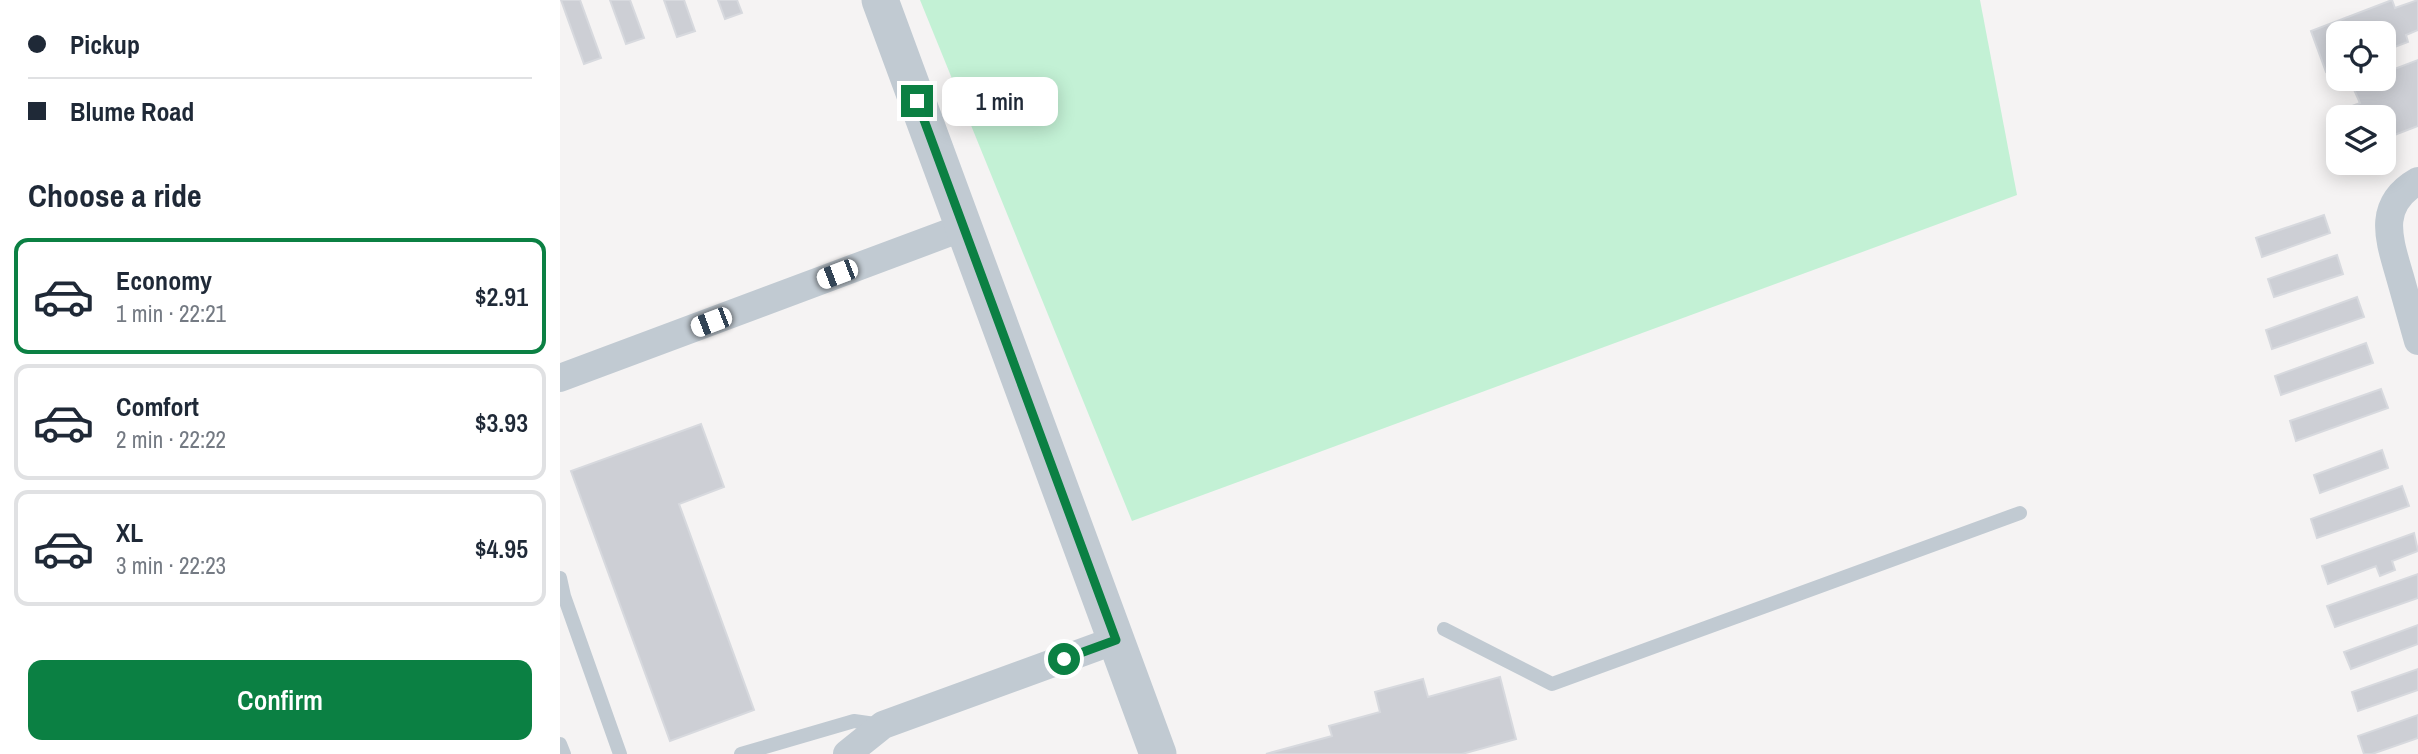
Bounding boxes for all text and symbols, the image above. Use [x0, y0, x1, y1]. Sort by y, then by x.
map controls [2326, 21, 2396, 175]
button: locate [2326, 21, 2396, 91]
text: Pickup [70, 27, 140, 62]
callout: 1 min [942, 76, 1057, 126]
route end [901, 85, 933, 117]
text: 1 min [976, 86, 1024, 117]
text: Blume Road [70, 94, 194, 129]
button: layers [2326, 105, 2396, 175]
text: Choose a ride [28, 174, 202, 217]
car [814, 257, 861, 291]
text: Economy [116, 263, 212, 298]
icon: car [32, 265, 95, 328]
text: $2.91 [475, 279, 528, 314]
text: 1 min · 22:21 [116, 298, 226, 329]
car [688, 305, 735, 339]
text: Comfort [116, 389, 199, 424]
icon: car [32, 391, 95, 454]
text: $3.93 [475, 405, 528, 440]
text: 2 min · 22:22 [116, 424, 226, 455]
text: XL [116, 515, 143, 550]
icon: car [32, 517, 95, 580]
text: $4.95 [475, 531, 528, 566]
text: 3 min · 22:23 [116, 550, 226, 581]
route start [1048, 643, 1080, 675]
button: Confirm [28, 660, 532, 740]

